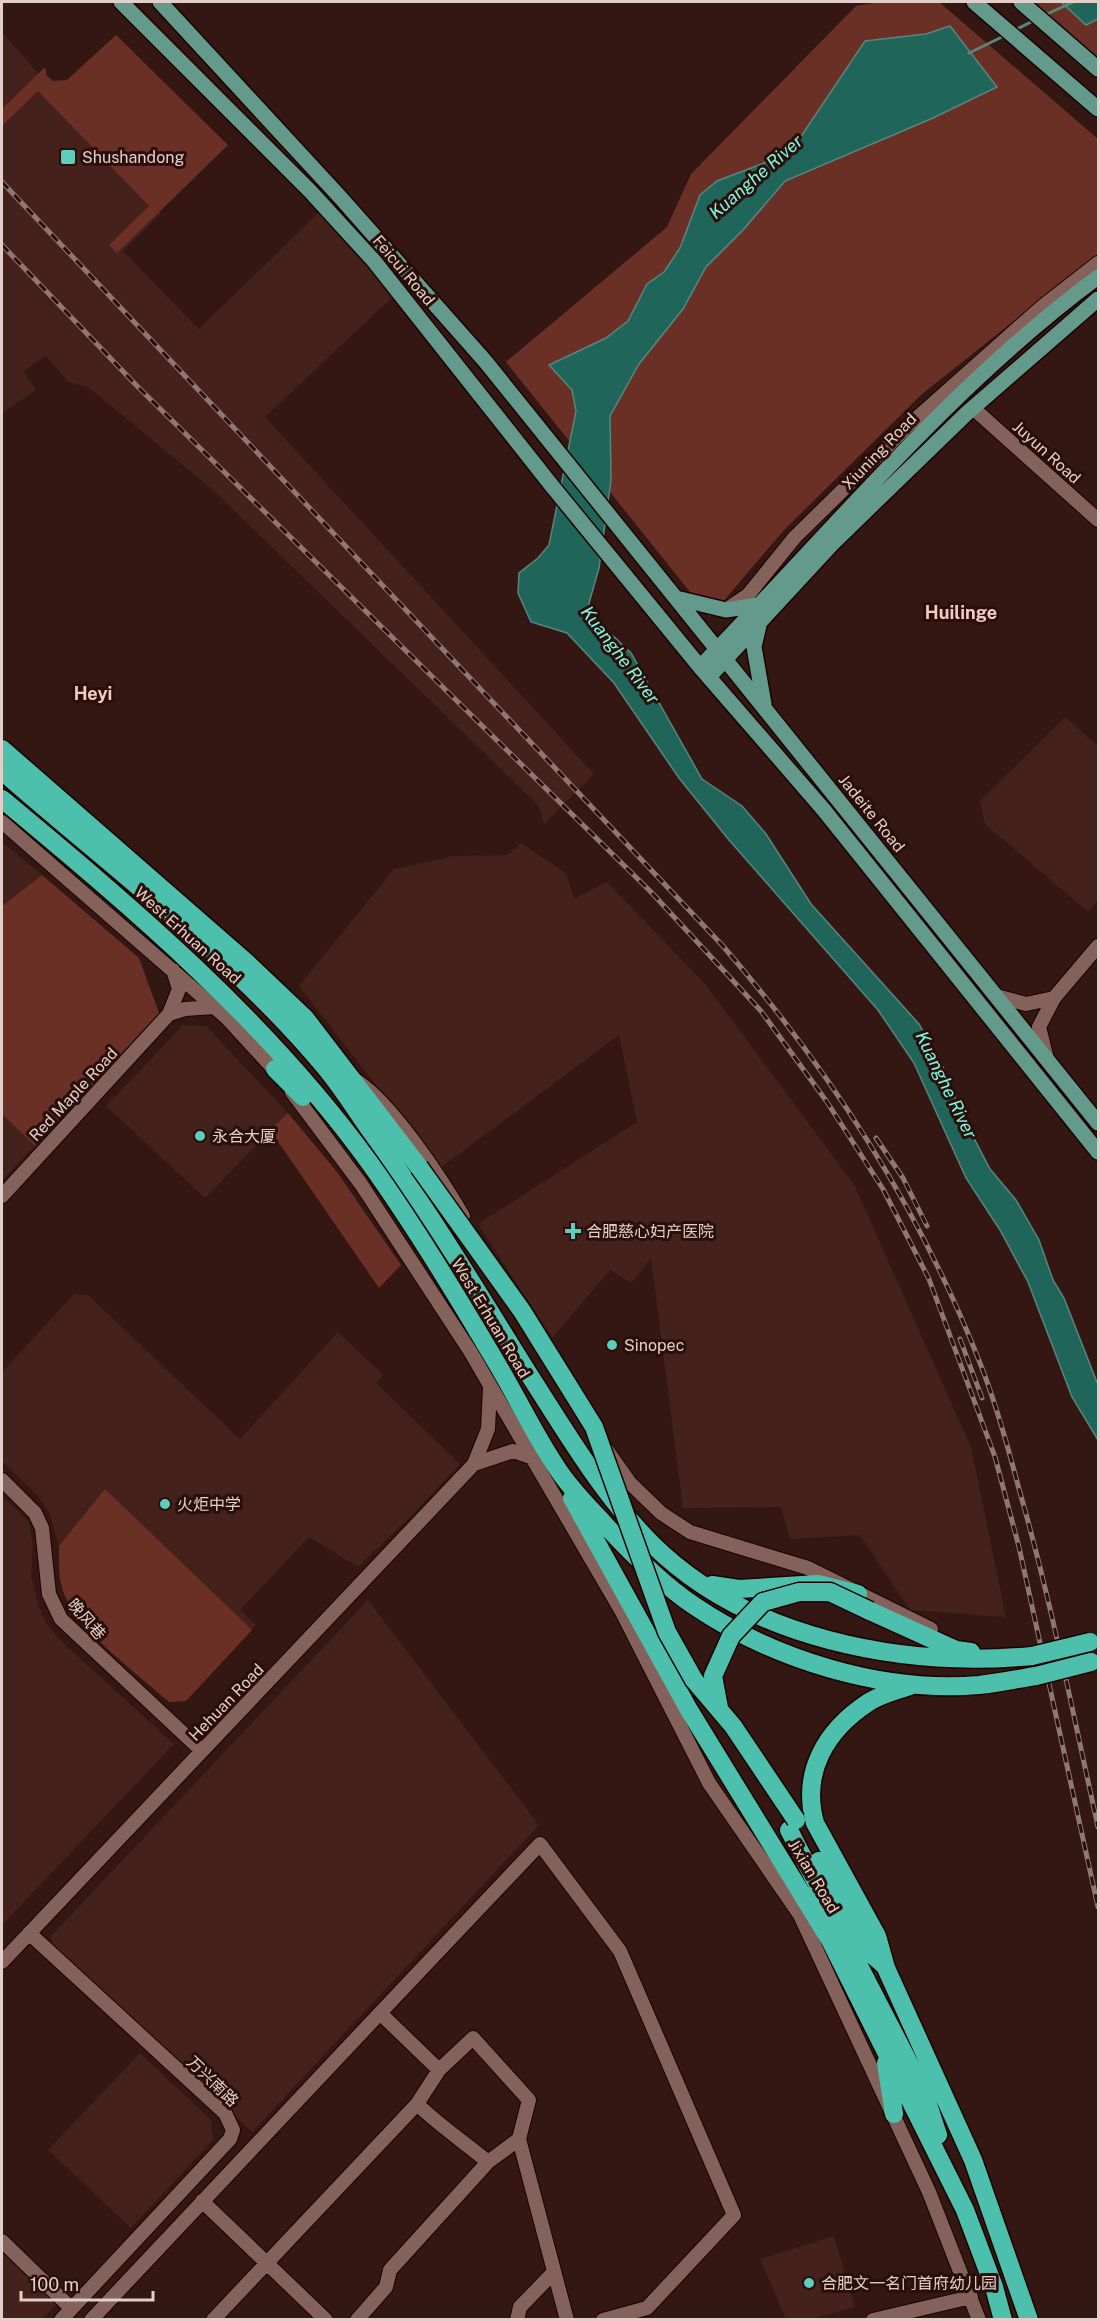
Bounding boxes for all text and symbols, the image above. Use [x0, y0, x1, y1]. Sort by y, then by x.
water label: Kuanghe River [705, 130, 807, 223]
marker: Shushandong [59, 148, 77, 166]
place label: Shushandong [82, 148, 184, 167]
street label: Feicui Road [369, 231, 439, 309]
street label: Xiuning Road [838, 409, 920, 493]
street label: Juyun Road [1009, 417, 1084, 488]
water label: Kuanghe River [577, 602, 664, 708]
district label: Huilinge [925, 602, 997, 623]
district label: Heyi [74, 683, 112, 704]
street label: Jadeite Road [835, 771, 909, 856]
street label: West Erhuan Road [131, 883, 245, 988]
water label: Kuanghe River [911, 1028, 982, 1142]
street label: Red Maple Road [25, 1044, 121, 1145]
place label: 永合大厦 [212, 1127, 276, 1146]
marker: 永合大厦 [193, 1129, 207, 1143]
marker: 合肥慈心妇产医院 [564, 1222, 582, 1240]
place label: 合肥慈心妇产医院 [586, 1222, 714, 1241]
street label: West Erhuan Road [447, 1255, 534, 1381]
place label: Sinopec [624, 1336, 684, 1355]
marker: Sinopec [605, 1338, 619, 1352]
place label: 火炬中学 [177, 1495, 241, 1514]
marker: 火炬中学 [158, 1497, 172, 1511]
street label: 晚风巷 [64, 1595, 110, 1644]
street label: Hehuan Road [185, 1660, 268, 1745]
street label: Jixian Road [784, 1836, 843, 1917]
street label: 万兴南路 [183, 2052, 242, 2110]
scale bar [21, 2264, 153, 2302]
text: 100 m [30, 2274, 79, 2295]
place label: 合肥文一名门首府幼儿园 [821, 2274, 997, 2293]
marker: 合肥文一名门首府幼儿园 [802, 2276, 816, 2290]

